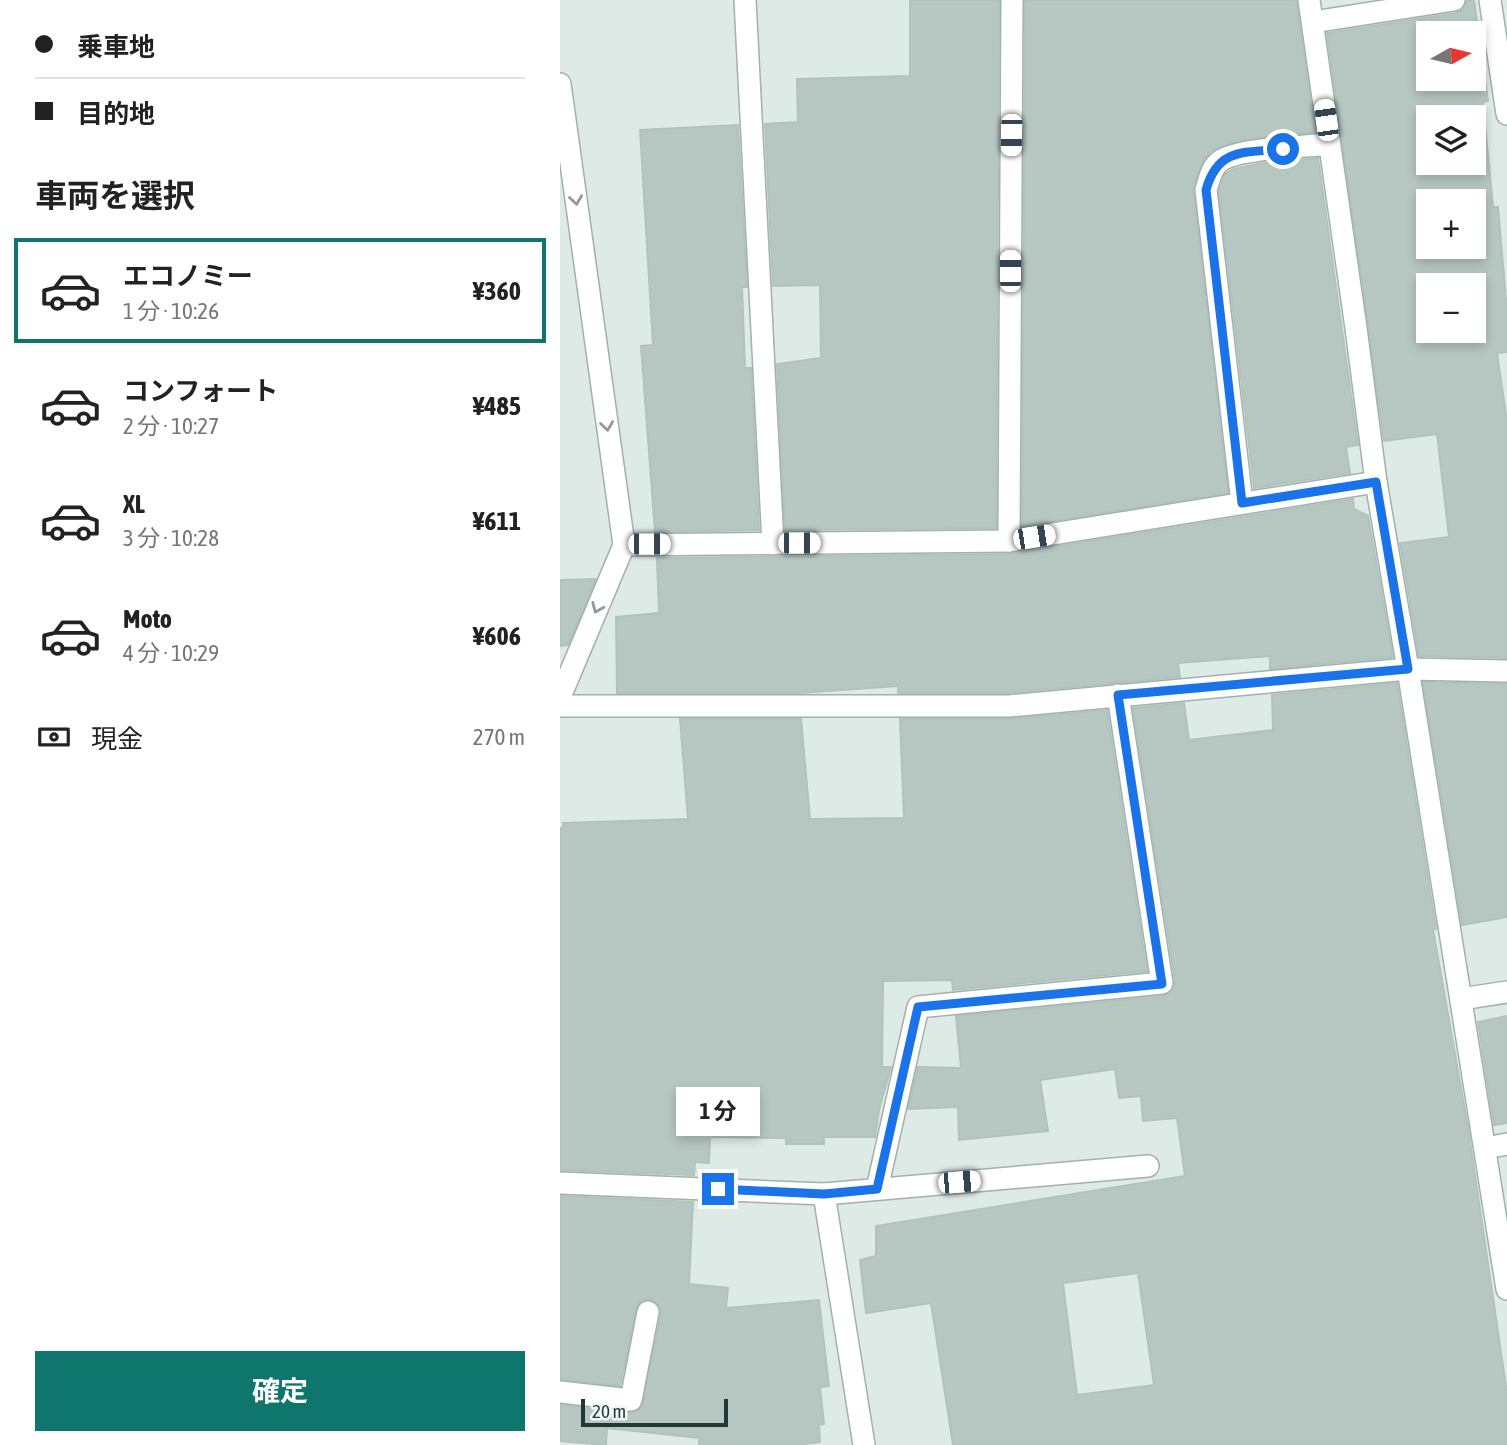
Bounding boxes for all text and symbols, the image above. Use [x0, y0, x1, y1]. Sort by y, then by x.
north arrow [1416, 21, 1486, 91]
map controls [1416, 21, 1486, 343]
text: 乗車地 [77, 32, 155, 62]
car [1313, 98, 1340, 142]
text: 目的地 [77, 99, 155, 129]
button: layers [1416, 105, 1486, 175]
car [1001, 114, 1022, 156]
route start [1267, 133, 1299, 165]
text: 車両を選択 [35, 177, 195, 214]
button: + [1416, 189, 1486, 259]
one-way arrow [568, 194, 583, 206]
car [1000, 250, 1021, 292]
icon: car [39, 259, 102, 322]
text: エコノミー [123, 261, 253, 291]
button: − [1416, 273, 1486, 343]
text: ¥360 [473, 276, 521, 306]
text: 1 分 · 10:26 [123, 298, 219, 324]
icon: car [39, 374, 102, 437]
text: コンフォート [123, 376, 278, 406]
text: ¥485 [473, 391, 521, 421]
text: 2 分 · 10:27 [123, 413, 219, 439]
one-way arrow [600, 420, 615, 431]
icon: car [39, 489, 102, 552]
text: XL [123, 489, 145, 519]
text: ¥611 [473, 506, 521, 536]
car [1012, 523, 1057, 551]
text: 3 分 · 10:28 [123, 525, 219, 551]
car [779, 533, 821, 554]
car [629, 534, 671, 555]
one-way arrow [592, 601, 606, 613]
icon: car [39, 604, 102, 667]
text: Moto [123, 604, 172, 634]
text: ¥606 [473, 621, 521, 651]
text: 4 分 · 10:29 [123, 640, 219, 666]
icon: cash [35, 718, 73, 756]
text: 現金 [91, 724, 143, 754]
text: 270 m [473, 724, 525, 750]
callout: 1 分 [676, 1088, 760, 1136]
text: 1 分 [700, 1098, 736, 1124]
car [938, 1170, 981, 1194]
route end [702, 1173, 734, 1205]
button: 確定 [35, 1351, 525, 1431]
scale bar [581, 1396, 728, 1428]
text: 20 m [592, 1400, 626, 1422]

